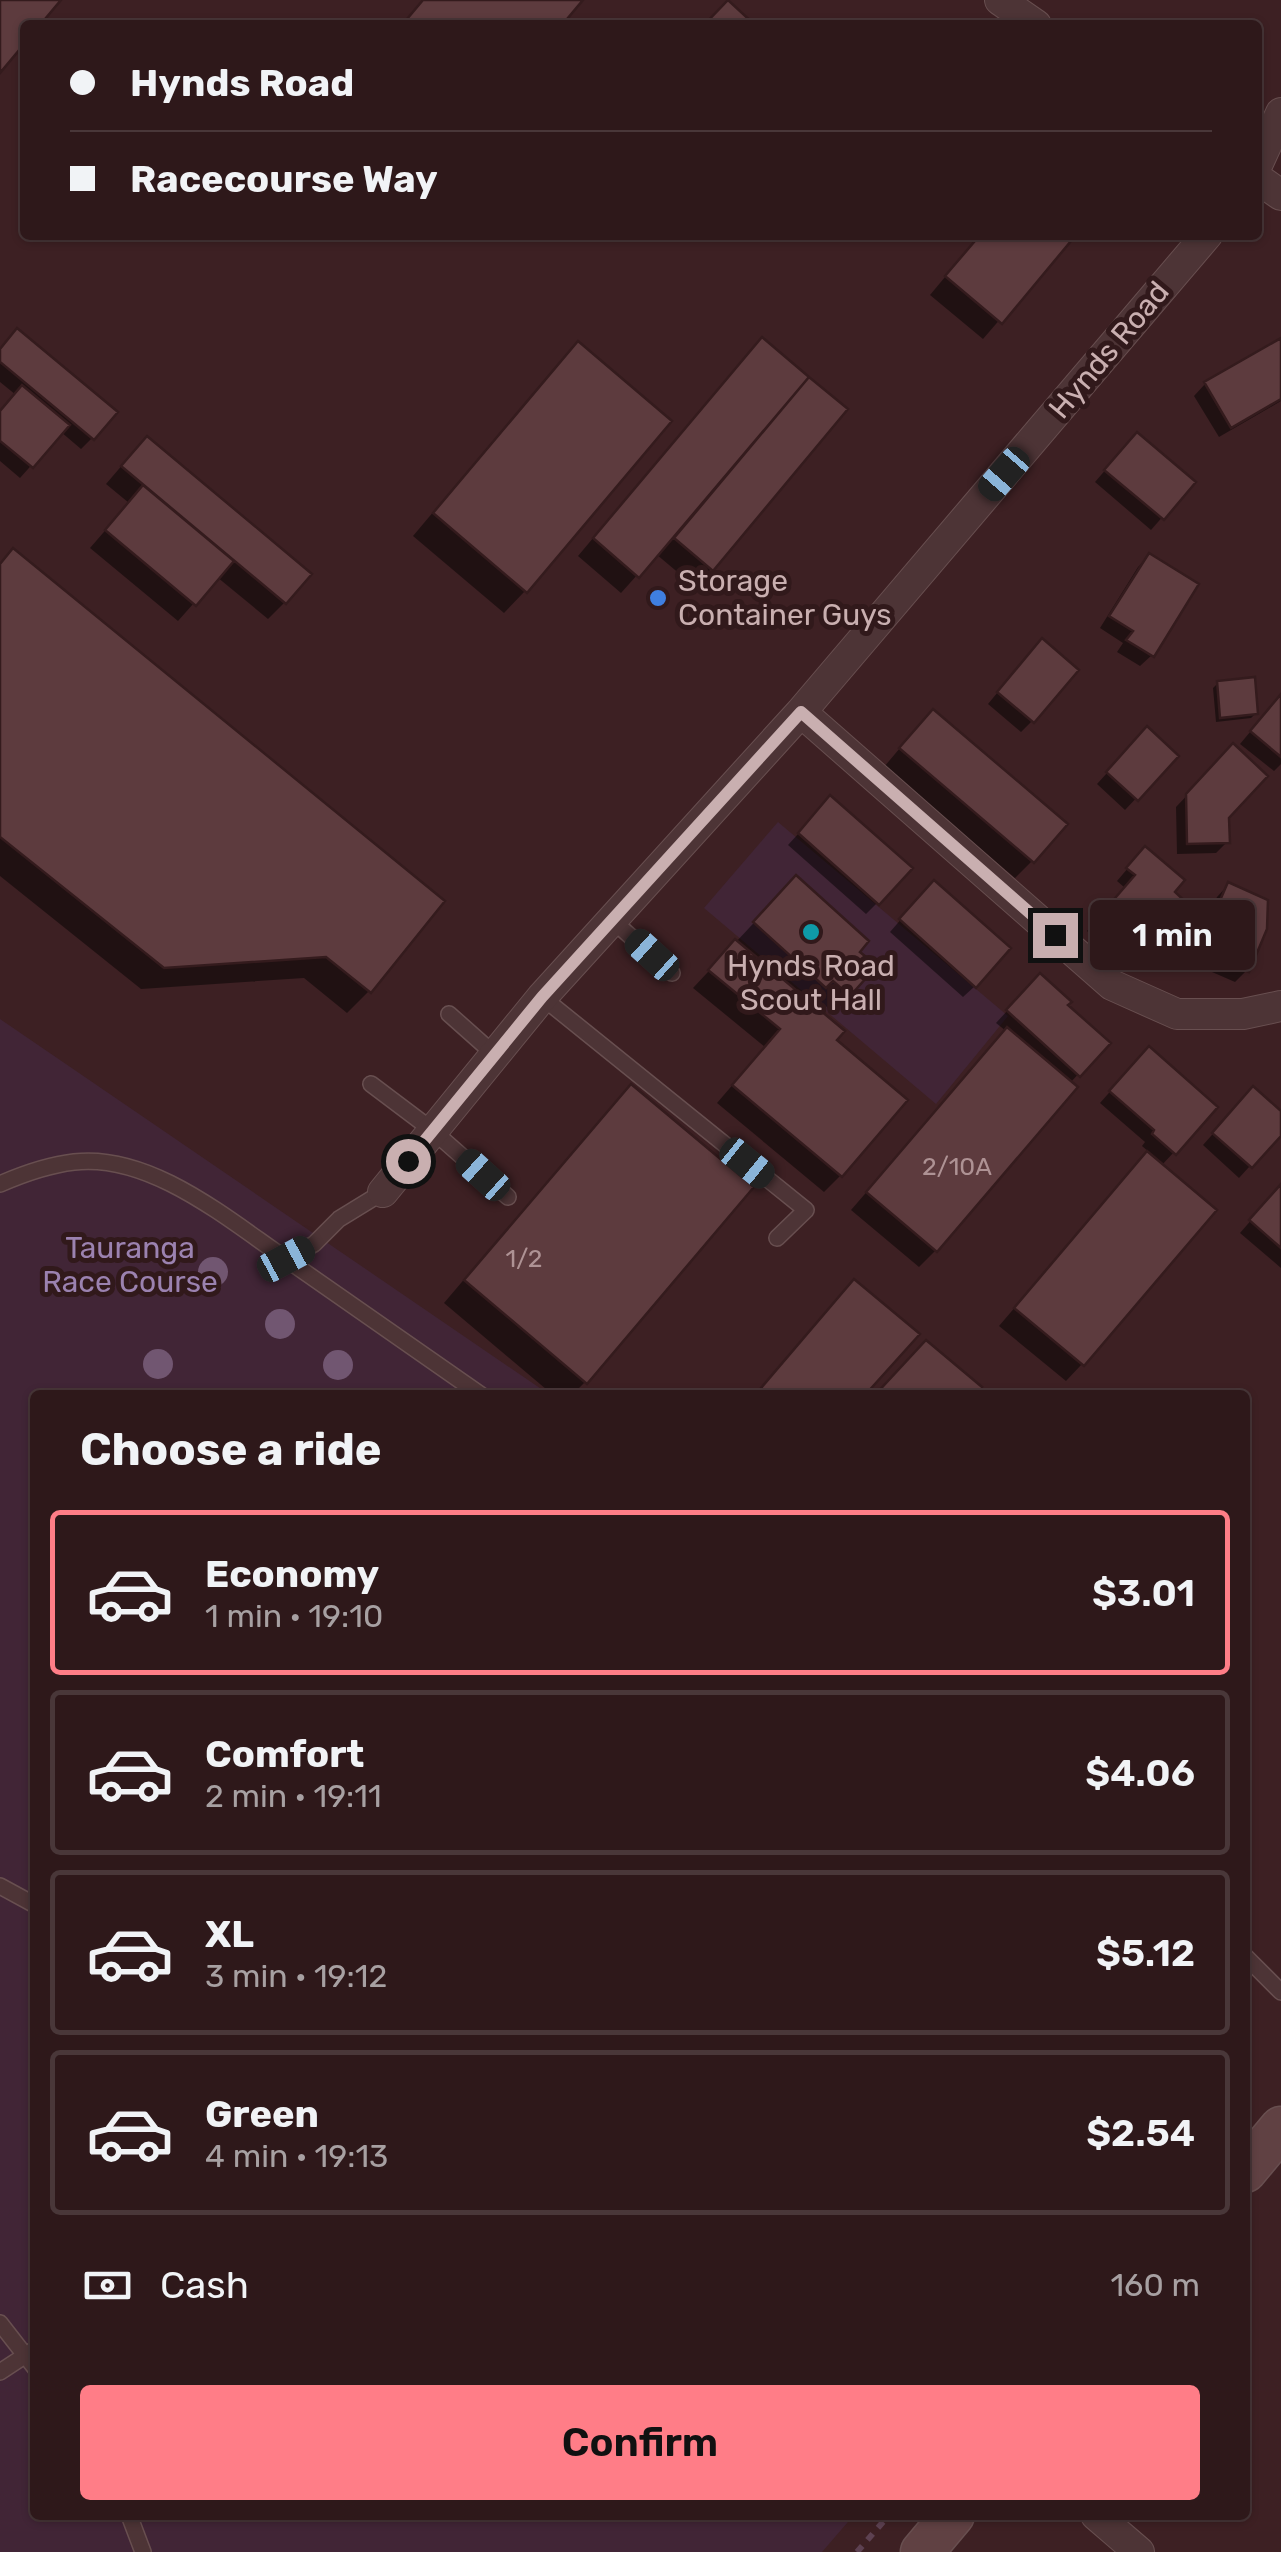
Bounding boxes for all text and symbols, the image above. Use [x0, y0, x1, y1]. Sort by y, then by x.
text: Hynds Road [130, 60, 354, 106]
text: Racecourse Way [130, 156, 438, 202]
street label: Hynds Road [1041, 274, 1177, 426]
car [973, 442, 1035, 506]
place label: Storage Container Guys [678, 563, 892, 633]
marker: Storage Container Guys [647, 587, 669, 609]
callout: 1 min [1090, 900, 1255, 970]
route end [1033, 913, 1078, 958]
text: 1 min [1132, 916, 1213, 954]
marker: Hynds Road Scout Hall [800, 921, 822, 943]
car [620, 924, 684, 986]
place label: Hynds Road Scout Hall [727, 948, 895, 1018]
car [714, 1132, 780, 1194]
route start [386, 1139, 431, 1184]
car [451, 1144, 515, 1206]
house number: 2/10A [922, 1152, 992, 1181]
park label: Tauranga Race Course [42, 1230, 218, 1300]
car [252, 1232, 320, 1286]
house number: 1/2 [505, 1244, 543, 1273]
text: Choose a ride [80, 1423, 382, 1476]
icon: car [85, 1548, 175, 1638]
text: Economy [205, 1551, 379, 1597]
text: $3.01 [1092, 1570, 1195, 1616]
text: 1 min · 19:10 [205, 1597, 383, 1635]
icon: car [85, 1728, 175, 1818]
text: Comfort [205, 1731, 364, 1777]
text: $4.06 [1085, 1750, 1195, 1796]
text: 2 min · 19:11 [205, 1777, 382, 1815]
icon: car [85, 1908, 175, 1998]
text: XL [205, 1911, 254, 1957]
text: $5.12 [1096, 1930, 1195, 1976]
text: 3 min · 19:12 [205, 1957, 387, 1995]
icon: car [85, 2088, 175, 2178]
text: Green [205, 2091, 319, 2137]
text: $2.54 [1086, 2110, 1195, 2156]
text: 4 min · 19:13 [205, 2137, 388, 2175]
icon: cash [80, 2258, 135, 2313]
text: Cash [160, 2262, 249, 2308]
text: 160 m [1110, 2266, 1200, 2304]
button: Confirm [80, 2385, 1200, 2500]

